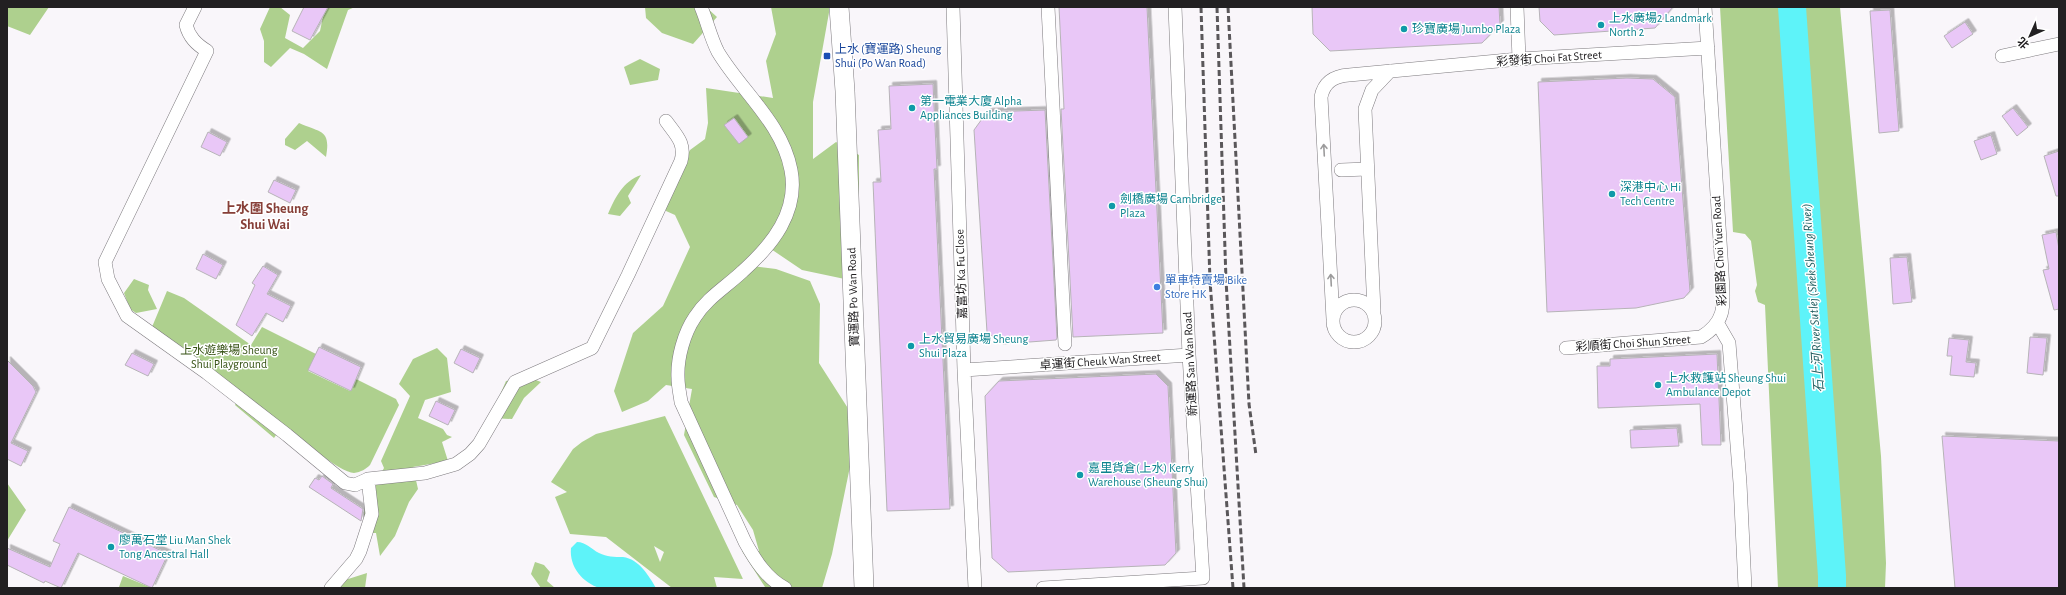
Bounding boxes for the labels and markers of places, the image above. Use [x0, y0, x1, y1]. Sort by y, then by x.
place label: 上水廣場2 Landmark North 2 [1609, 11, 1712, 38]
marker: 上水廣場2 Landmark North 2 [1596, 20, 1606, 30]
place label: 珍寶廣場 Jumbo Plaza [1412, 22, 1521, 35]
marker: 珍寶廣場 Jumbo Plaza [1399, 24, 1409, 34]
place label: 上水 (寶運路) Sheung Shui (Po Wan Road) [835, 42, 942, 69]
marker: 上水 (寶運路) Sheung Shui (Po Wan Road) [822, 51, 832, 61]
place label: 第一電業大廈 Alpha Appliances Building [920, 94, 1022, 121]
marker: 第一電業大廈 Alpha Appliances Building [907, 103, 917, 113]
place label: 深港中心 Hi Tech Centre [1620, 180, 1681, 207]
marker: 深港中心 Hi Tech Centre [1607, 189, 1617, 199]
place label: 劍橋廣場 Cambridge Plaza [1120, 192, 1222, 219]
marker: 劍橋廣場 Cambridge Plaza [1107, 201, 1117, 211]
place label: 單車特賣場 Bike Store HK [1165, 274, 1247, 300]
marker: 單車特賣場 Bike Store HK [1152, 282, 1162, 292]
place label: 上水貿易廣場 Sheung Shui Plaza [919, 332, 1028, 359]
marker: 上水貿易廣場 Sheung Shui Plaza [906, 341, 916, 351]
place label: 上水救護站 Sheung Shui Ambulance Depot [1666, 371, 1786, 398]
marker: 上水救護站 Sheung Shui Ambulance Depot [1653, 380, 1663, 390]
place label: 嘉里貨倉(上水) Kerry Warehouse (Sheung Shui) [1088, 461, 1208, 488]
marker: 嘉里貨倉(上水) Kerry Warehouse (Sheung Shui) [1075, 470, 1085, 480]
place label: 廖萬石堂 Liu Man Shek Tong Ancestral Hall [119, 533, 231, 560]
marker: 廖萬石堂 Liu Man Shek Tong Ancestral Hall [106, 542, 116, 552]

